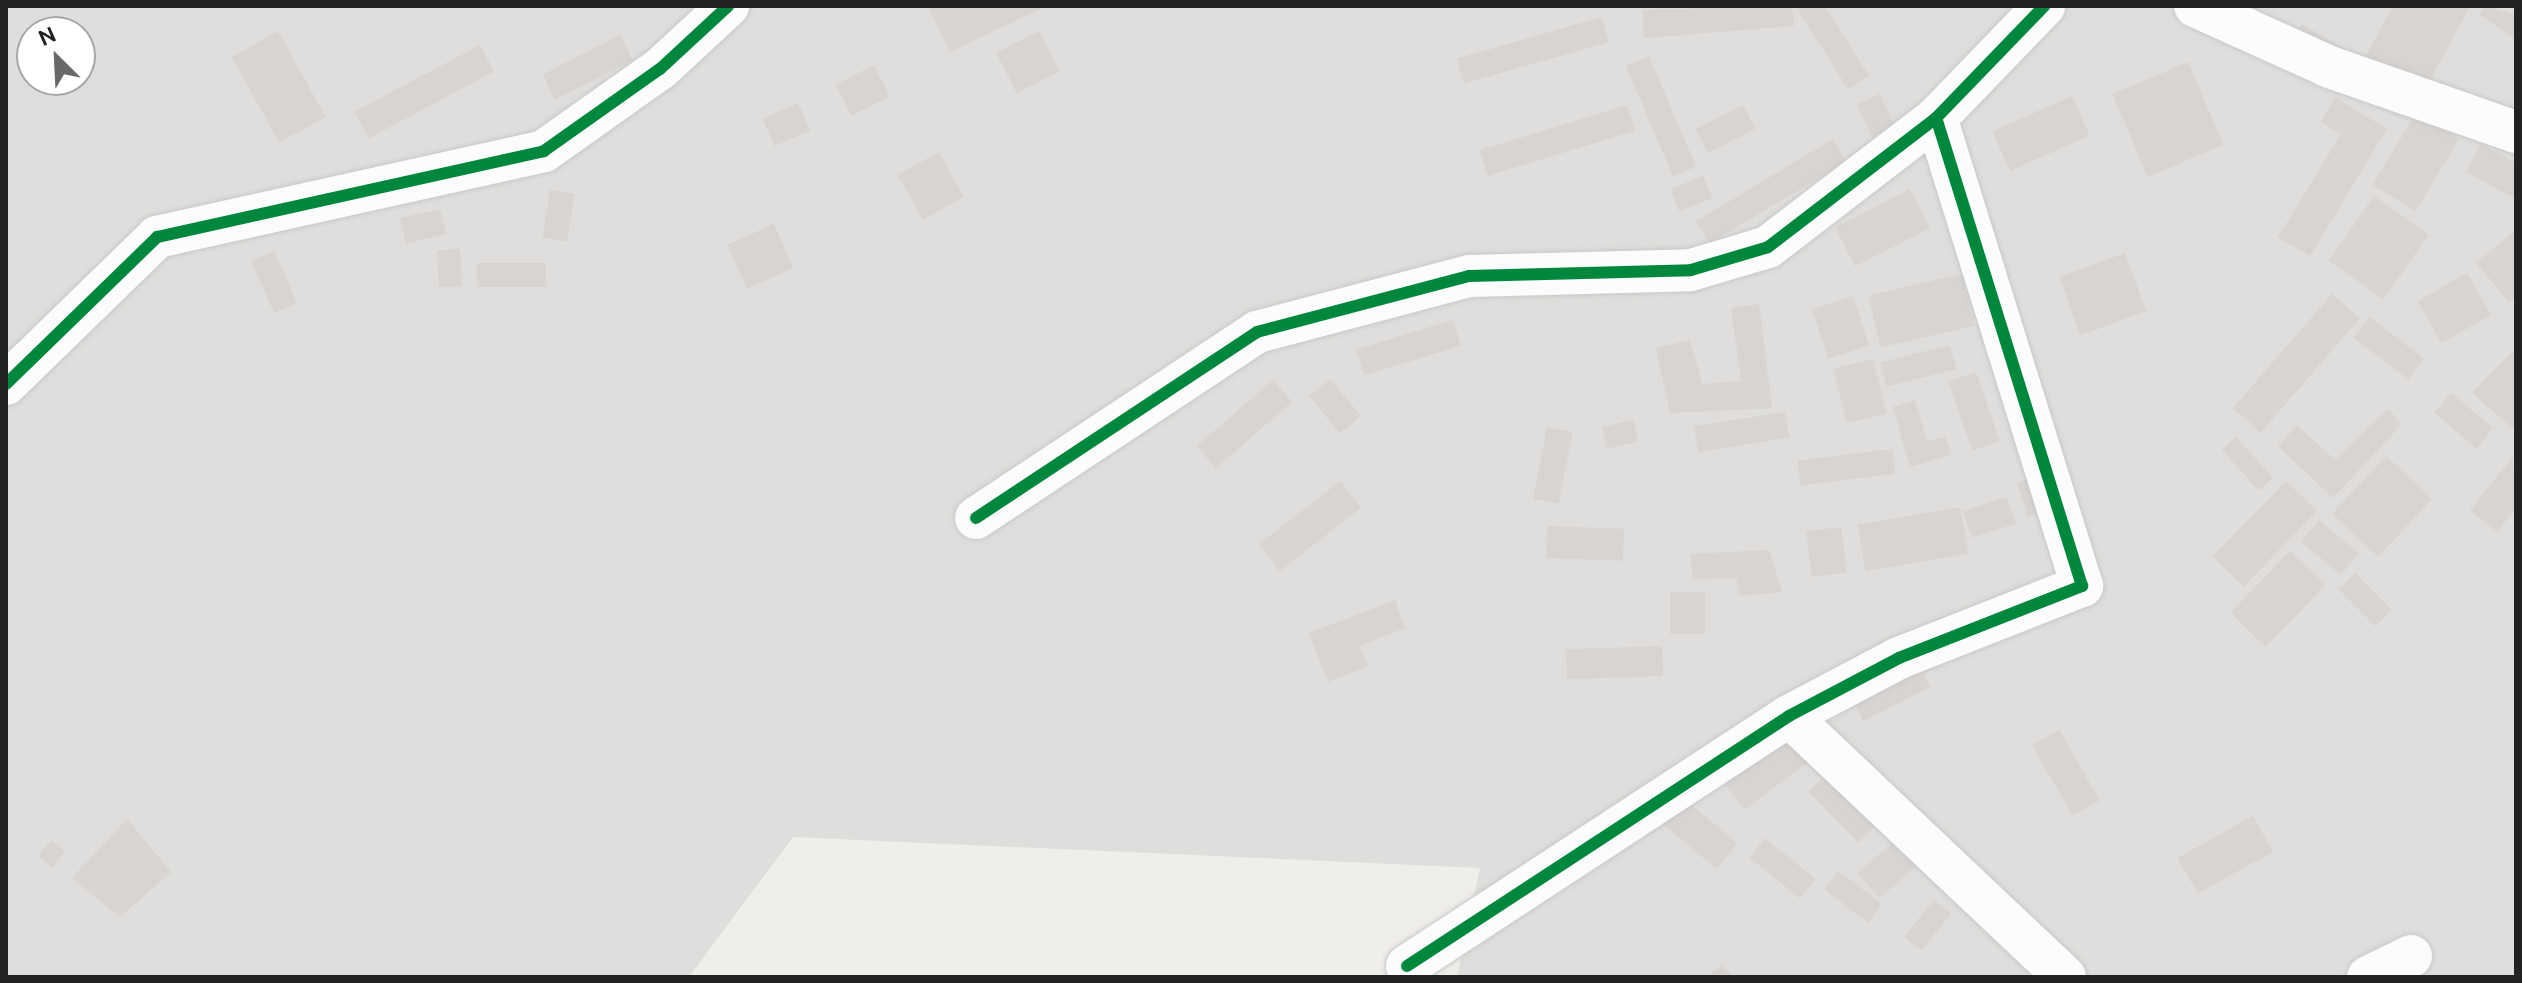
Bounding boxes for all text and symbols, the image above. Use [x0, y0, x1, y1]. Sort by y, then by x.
north arrow [16, 16, 96, 96]
text: N [34, 21, 59, 50]

